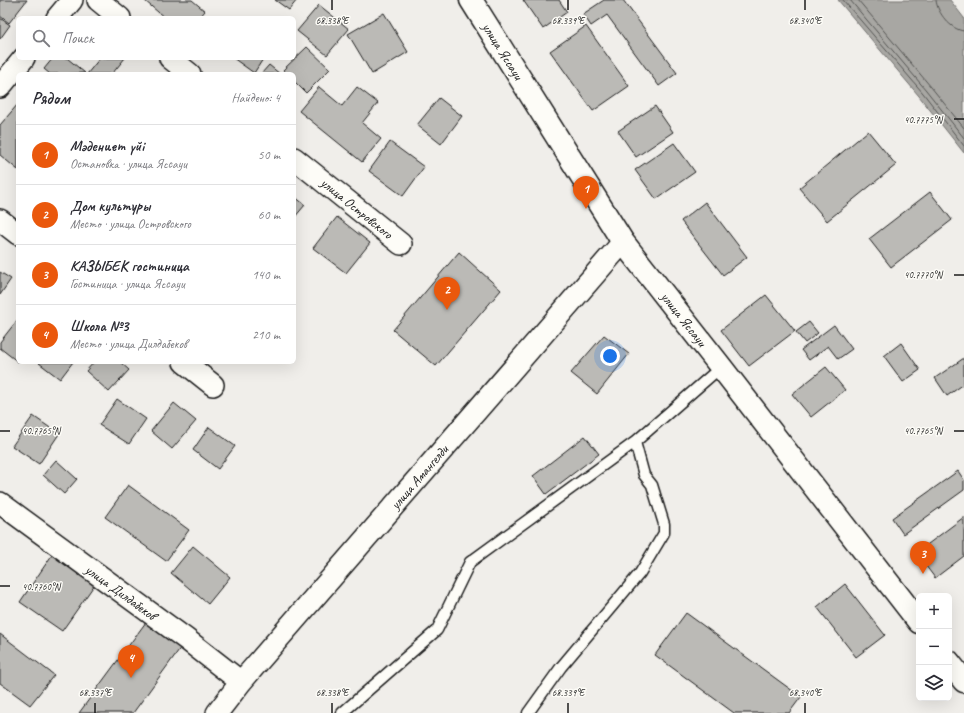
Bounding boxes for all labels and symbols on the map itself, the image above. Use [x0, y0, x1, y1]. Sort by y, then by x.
text: 68.338°E [316, 14, 350, 27]
text: 68.339°E [552, 14, 586, 27]
text: 68.340°E [789, 14, 823, 27]
street label: улица Яссауи [478, 19, 528, 85]
text: 40.7775°N [904, 113, 944, 126]
street label: улица Островского [316, 174, 397, 243]
pin: 1 [573, 176, 599, 209]
text: 40.7770°N [904, 268, 944, 281]
pin: 2 [434, 277, 460, 310]
street label: улица Яссауи [657, 288, 711, 351]
your location [600, 346, 620, 366]
text: 40.7765°N [22, 424, 62, 437]
text: 40.7765°N [904, 424, 944, 437]
street label: улица Амангелди [386, 440, 453, 514]
pin: 3 [910, 541, 936, 574]
street label: улица Дилдабеков [81, 560, 162, 626]
text: 40.7760°N [22, 580, 62, 593]
pin: 4 [118, 645, 144, 678]
text: 68.337°E [79, 686, 113, 699]
text: 68.338°E [316, 686, 350, 699]
text: 68.339°E [552, 686, 586, 699]
text: 68.340°E [789, 686, 823, 699]

